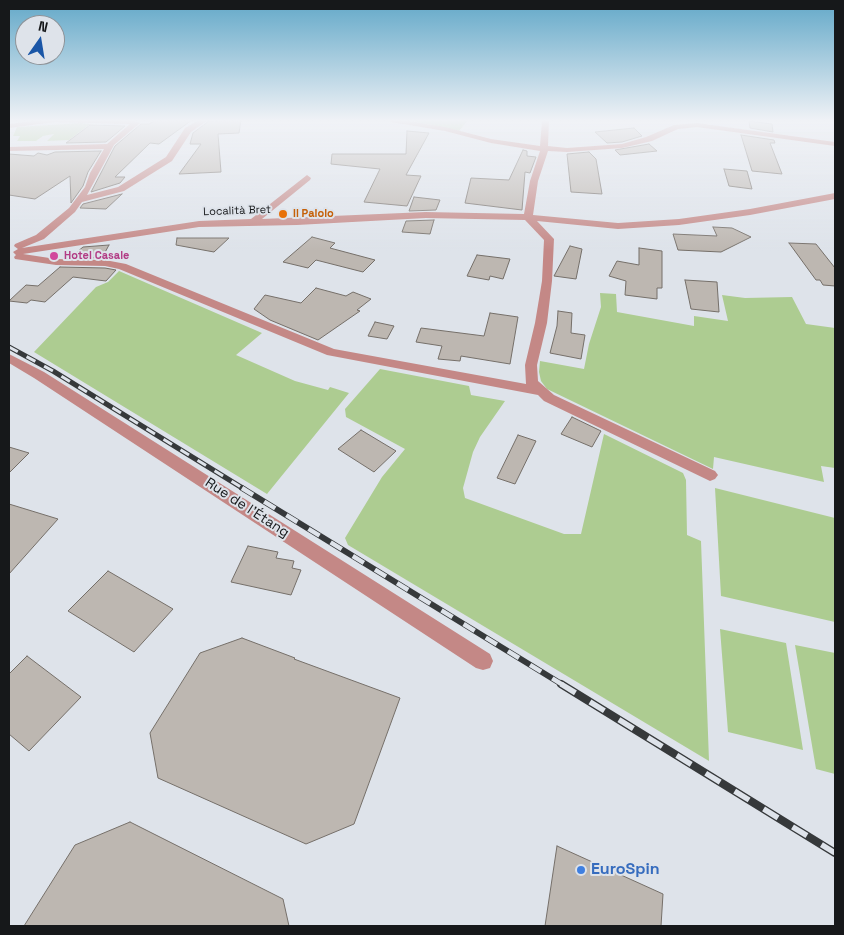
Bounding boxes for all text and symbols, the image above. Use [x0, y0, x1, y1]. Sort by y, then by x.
north arrow [15, 15, 65, 65]
text: N [37, 17, 50, 36]
street label: Località Bret [203, 203, 271, 219]
place label: Il Paiolo [293, 207, 334, 221]
marker: Il Paiolo [277, 208, 289, 220]
place label: Hotel Casale [64, 249, 129, 263]
marker: Hotel Casale [48, 250, 60, 262]
street label: Rue de l'Étang [202, 475, 292, 541]
place label: EuroSpin [591, 860, 660, 880]
marker: EuroSpin [575, 864, 587, 876]

